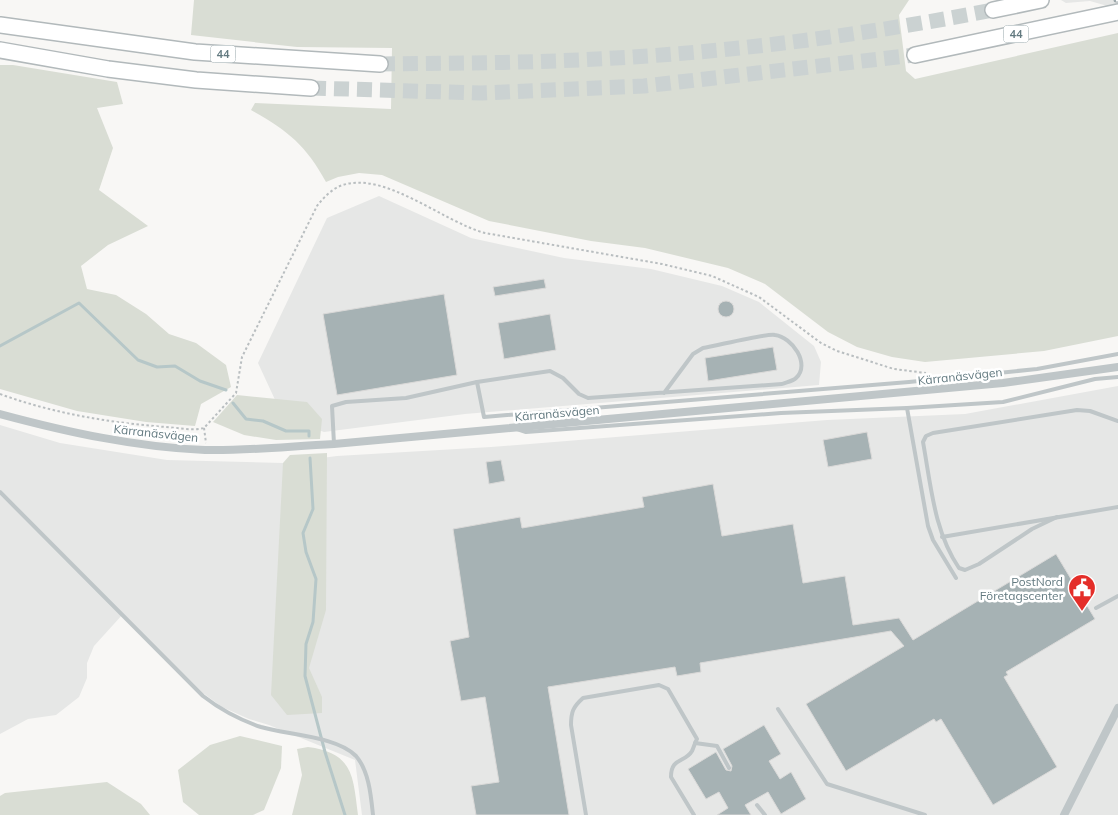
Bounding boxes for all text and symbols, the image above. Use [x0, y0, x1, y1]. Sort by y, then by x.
road number: 44 [1004, 26, 1028, 42]
road number: 44 [210, 46, 236, 62]
street label: Kärranäsvägen [917, 364, 1003, 388]
street label: Kärranäsvägen [514, 402, 600, 424]
street label: Kärranäsvägen [113, 421, 199, 445]
public building icon: PostNord Företagscenter [1067, 573, 1097, 612]
place label: PostNord Företagscenter [980, 574, 1064, 603]

